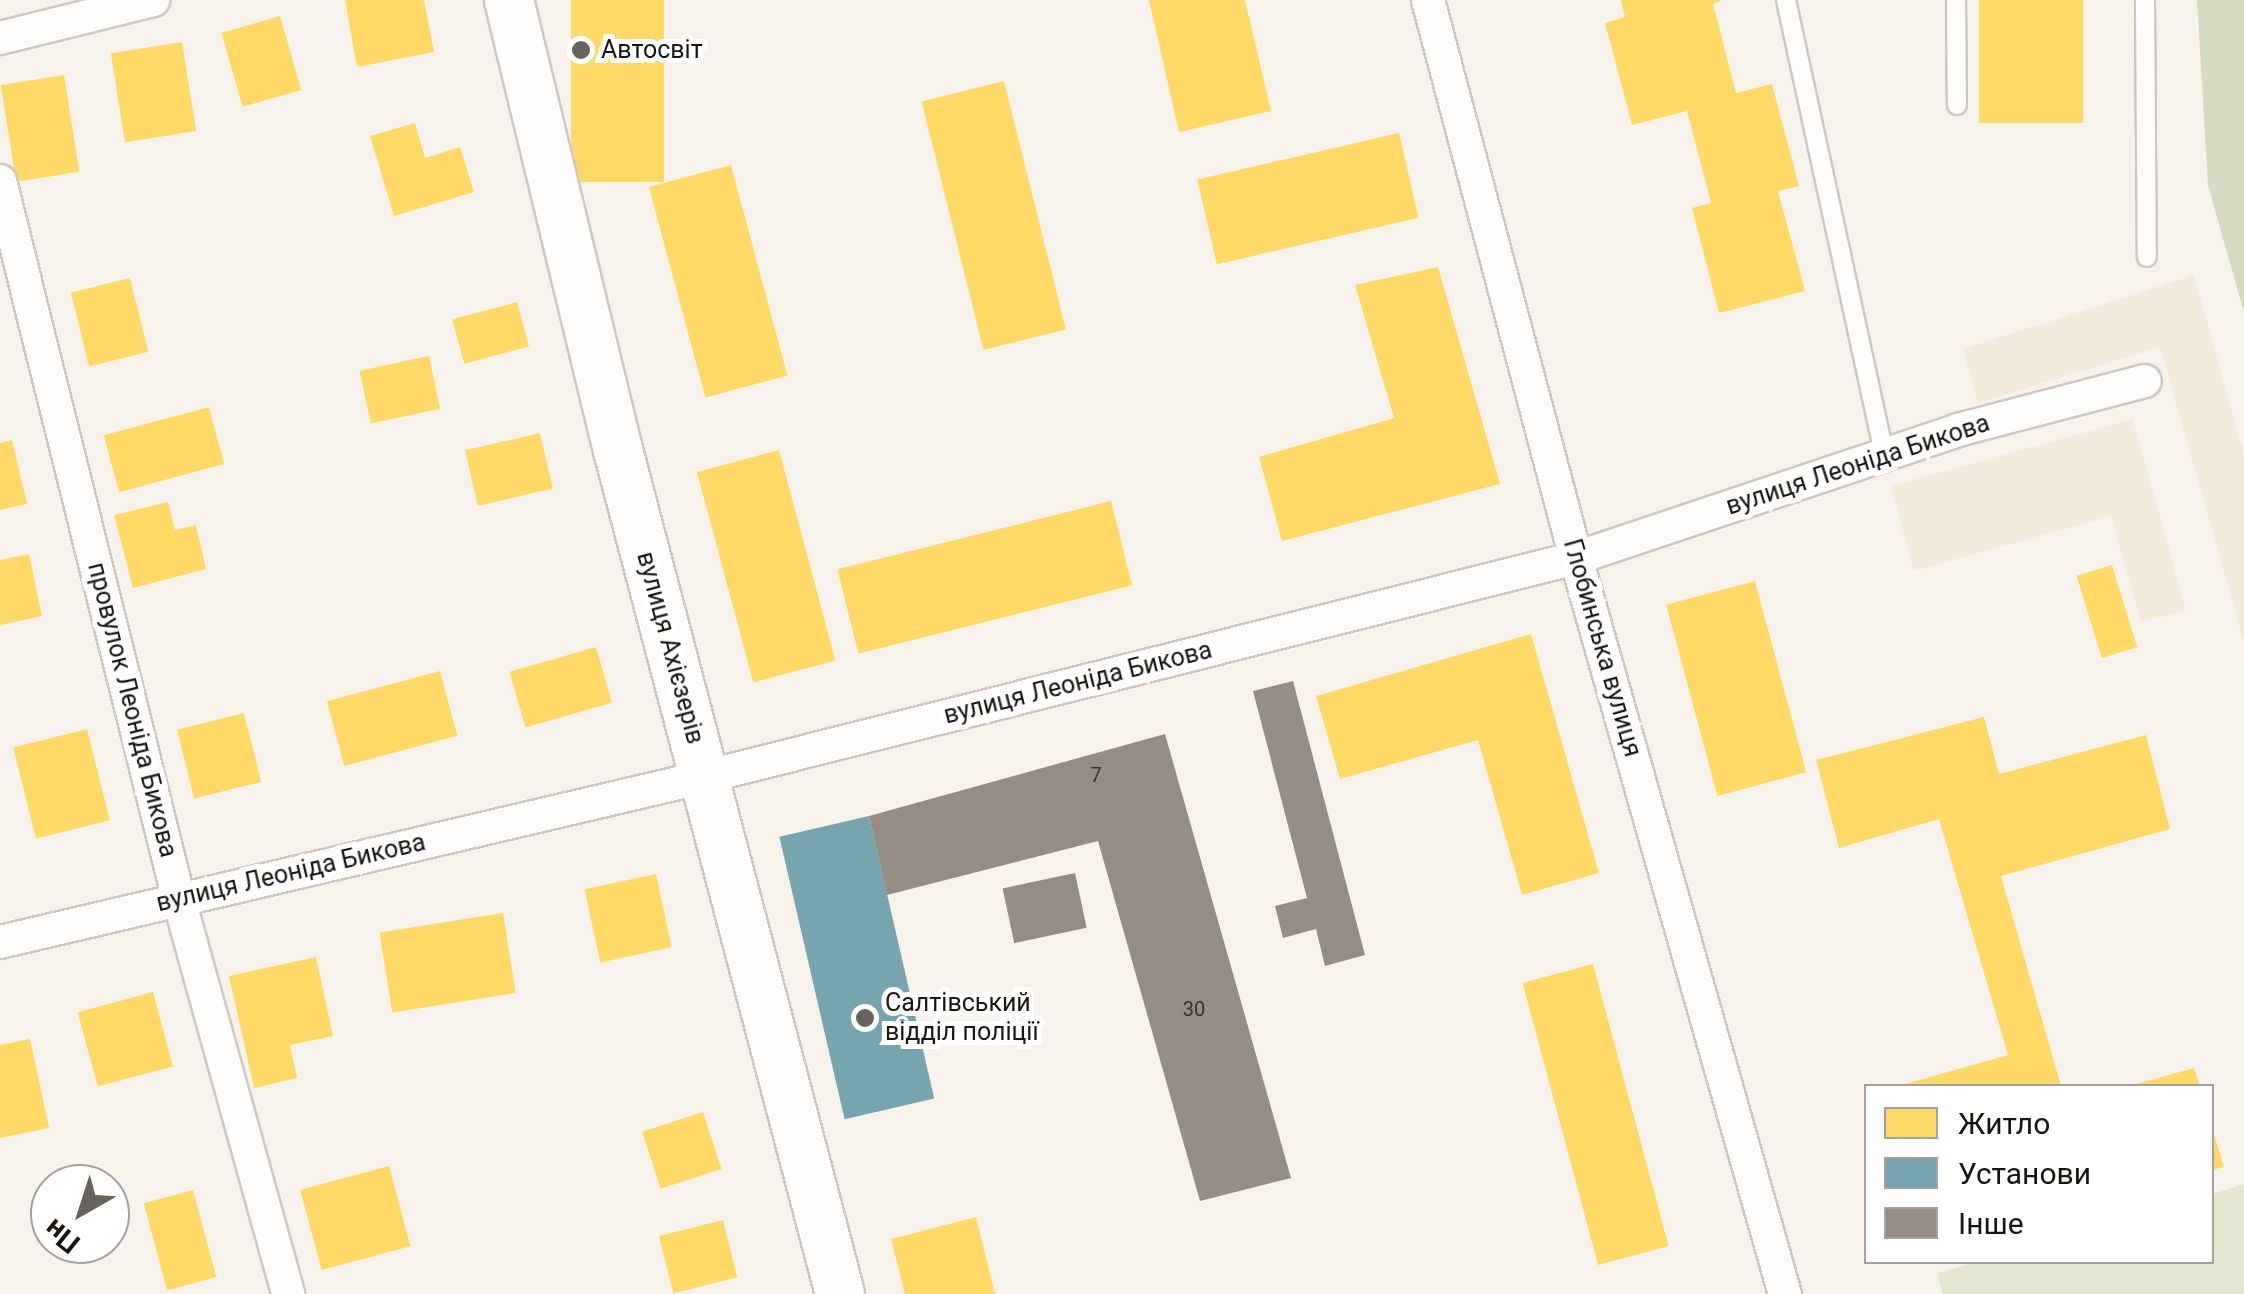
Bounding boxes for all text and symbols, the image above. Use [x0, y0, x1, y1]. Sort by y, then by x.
place label: Автосвіт [601, 35, 703, 65]
marker: Автосвіт [570, 39, 592, 61]
street label: вулиця Леоніда Бикова [1722, 408, 1994, 522]
street label: Глобинська вулиця [1557, 536, 1647, 760]
street label: вулиця Ахієзерів [630, 549, 710, 747]
street label: провулок Леоніда Бикова [81, 559, 183, 861]
street label: вулиця Леоніда Бикова [941, 635, 1215, 731]
house number: 7 [1090, 763, 1102, 787]
street label: вулиця Леоніда Бикова [153, 827, 429, 919]
place label: Салтівський відділ поліції [885, 989, 1039, 1048]
house number: 30 [1183, 997, 1205, 1021]
marker: Салтівський відділ поліції [854, 1007, 876, 1029]
legend [1864, 1084, 2214, 1264]
text: Житло [1958, 1106, 2050, 1141]
text: Установи [1958, 1156, 2091, 1191]
north arrow [30, 1164, 130, 1264]
text: Інше [1958, 1206, 2024, 1241]
text: Пн [38, 1212, 86, 1260]

